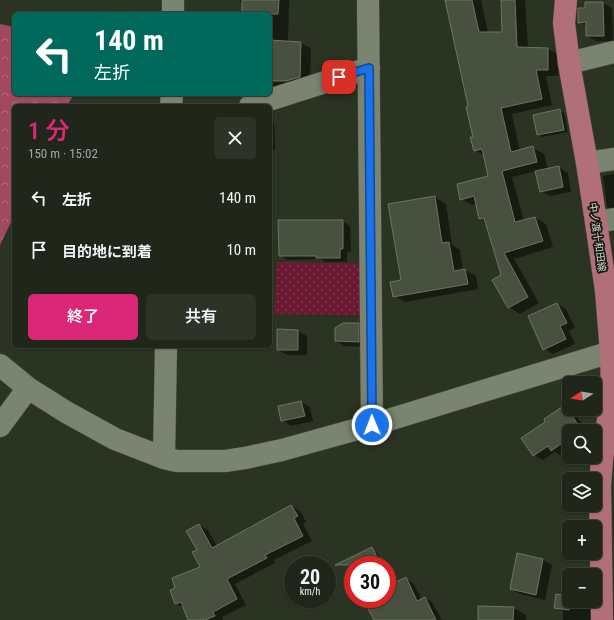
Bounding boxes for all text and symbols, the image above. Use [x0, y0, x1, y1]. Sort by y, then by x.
text: 140 m [94, 24, 164, 57]
icon: left [28, 28, 80, 80]
pin [322, 60, 356, 94]
text: 左折 [94, 62, 130, 83]
icon: arrive [328, 66, 350, 88]
text: 1 分 [28, 117, 70, 145]
button: close [214, 117, 256, 159]
text: 150 m · 15:02 [28, 146, 98, 161]
icon: left [28, 187, 50, 209]
text: 140 m [219, 189, 256, 207]
text: 左折 [62, 191, 92, 209]
street label: 中ノ渡十和田線 [587, 202, 608, 272]
icon: arrive [28, 239, 50, 261]
text: 10 m [226, 241, 256, 259]
text: 目的地に到着 [62, 243, 152, 261]
button: 終了 [28, 294, 138, 340]
button: 共有 [146, 294, 256, 340]
north arrow [562, 376, 602, 416]
map controls [562, 376, 602, 608]
position arrow [351, 404, 393, 446]
button: search [562, 424, 602, 464]
button: layers [562, 472, 602, 512]
button: + [562, 520, 602, 560]
speed limit sign: 30 [344, 556, 396, 608]
text: 20 [300, 565, 320, 589]
button: − [562, 568, 602, 608]
text: km/h [300, 586, 320, 597]

